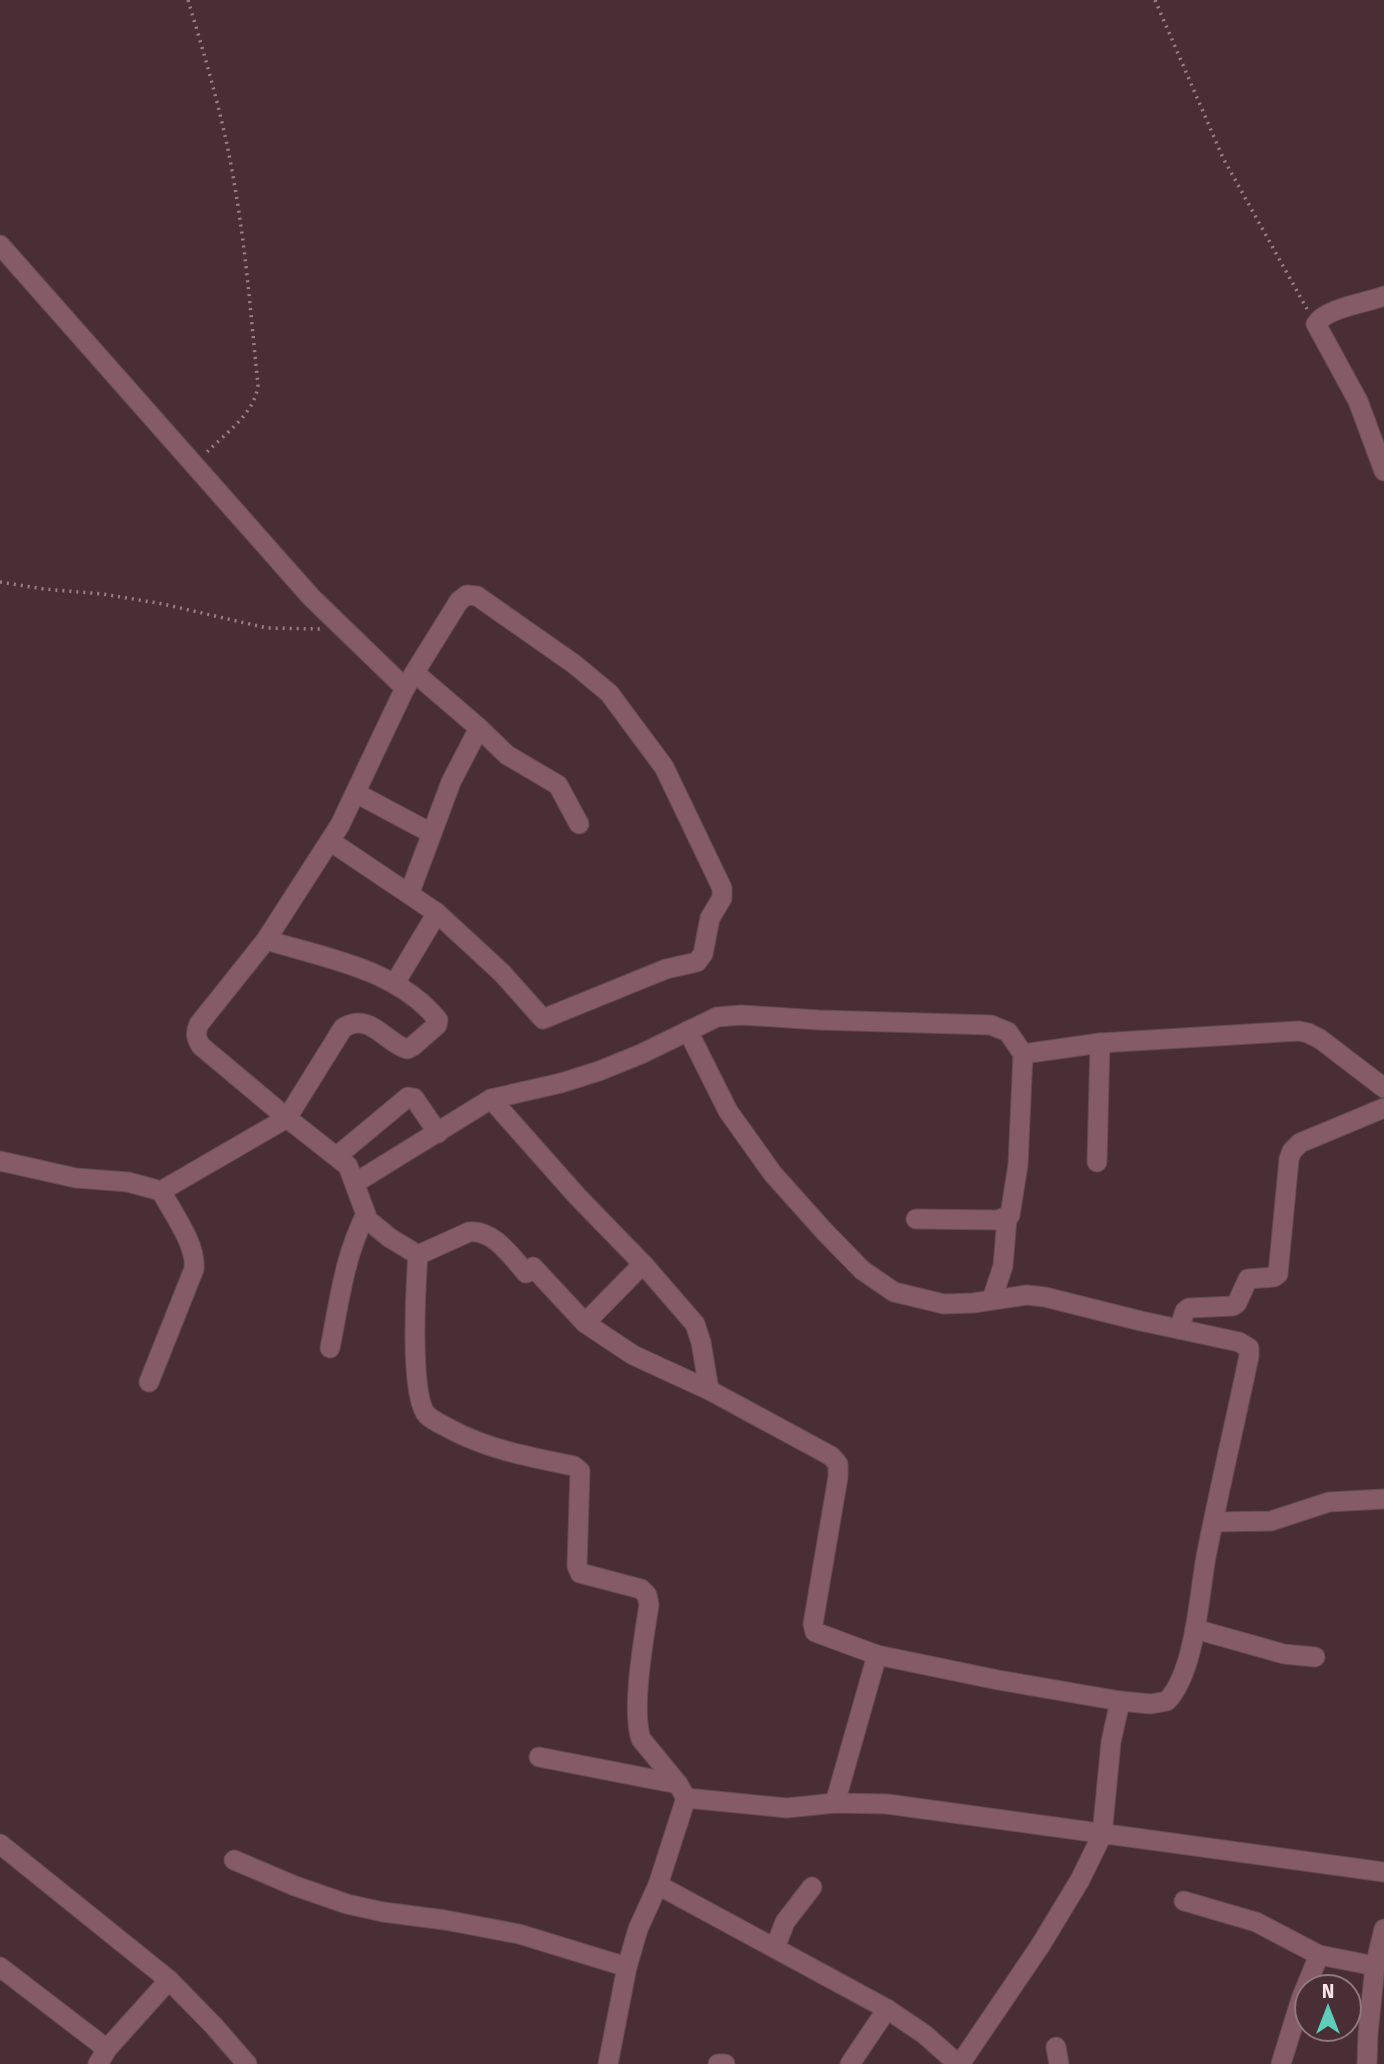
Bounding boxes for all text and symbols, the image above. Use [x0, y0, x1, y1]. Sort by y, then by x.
north arrow [1293, 1973, 1363, 2043]
text: N [1322, 1980, 1334, 2003]

